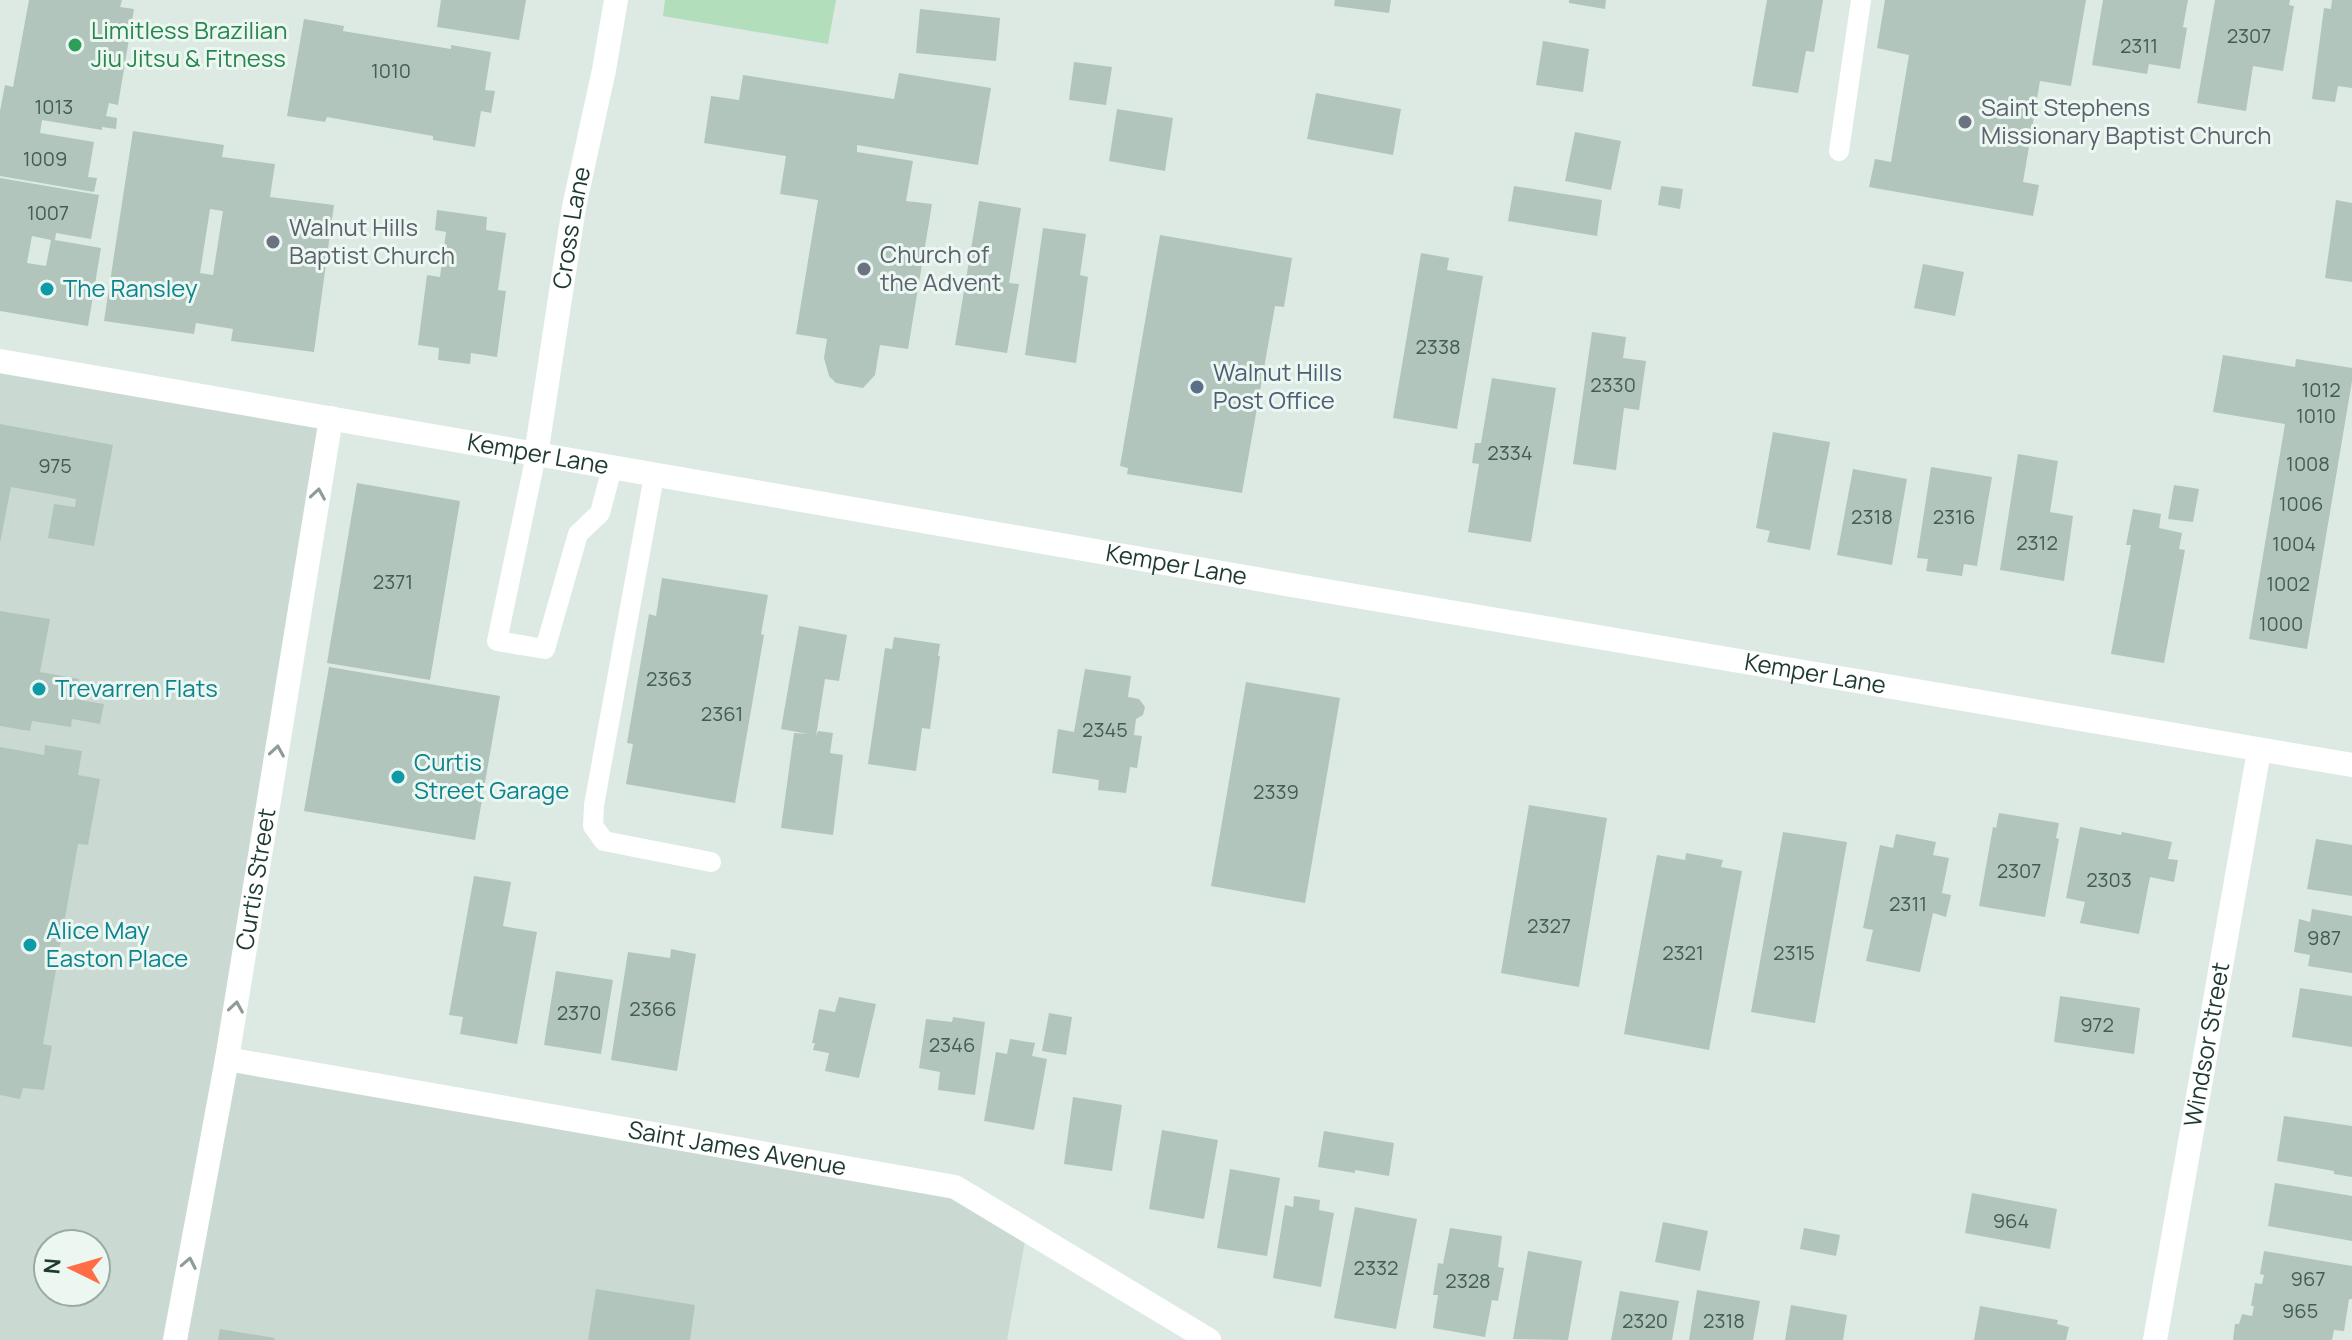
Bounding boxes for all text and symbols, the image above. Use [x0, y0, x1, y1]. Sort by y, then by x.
place label: Limitless Brazilian Jiu Jitsu & Fitness [91, 13, 287, 74]
house number: 2307 [2227, 22, 2271, 49]
house number: 2311 [2120, 32, 2158, 59]
marker: Limitless Brazilian Jiu Jitsu & Fitness [66, 36, 84, 54]
house number: 1010 [371, 57, 411, 84]
place label: Saint Stephens Missionary Baptist Church [1981, 90, 2271, 151]
house number: 1013 [35, 93, 73, 120]
marker: Saint Stephens Missionary Baptist Church [1956, 113, 1974, 131]
house number: 1009 [23, 145, 67, 172]
street label: Cross Lane [544, 163, 597, 291]
house number: 1007 [27, 199, 69, 226]
place label: Walnut Hills Baptist Church [289, 210, 455, 271]
marker: Walnut Hills Baptist Church [264, 233, 282, 251]
place label: Church of the Advent [880, 237, 1001, 298]
marker: Church of the Advent [855, 260, 873, 278]
place label: The Ransley [63, 271, 198, 304]
marker: The Ransley [38, 280, 56, 298]
house number: 2338 [1415, 333, 1461, 360]
place label: Walnut Hills Post Office [1213, 355, 1342, 416]
house number: 2330 [1590, 371, 1636, 398]
house number: 1012 [2301, 376, 2341, 403]
marker: Walnut Hills Post Office [1188, 378, 1206, 396]
house number: 1010 [2296, 402, 2336, 429]
street label: Kemper Lane [465, 424, 611, 481]
house number: 2334 [1487, 439, 1533, 466]
house number: 1008 [2286, 450, 2330, 477]
house number: 975 [38, 452, 72, 479]
one-way arrow [309, 487, 326, 501]
house number: 1006 [2279, 490, 2323, 517]
house number: 2318 [1851, 503, 1893, 530]
house number: 2316 [1933, 503, 1975, 530]
house number: 2312 [2016, 529, 2058, 556]
house number: 1004 [2272, 530, 2316, 557]
street label: Kemper Lane [1103, 535, 1250, 592]
house number: 2371 [373, 568, 413, 595]
house number: 1002 [2266, 570, 2310, 597]
house number: 1000 [2259, 610, 2303, 637]
street label: Kemper Lane [1742, 644, 1889, 701]
house number: 2363 [646, 665, 692, 692]
place label: Trevarren Flats [55, 671, 218, 704]
marker: Trevarren Flats [30, 680, 48, 698]
house number: 2361 [701, 700, 743, 727]
house number: 2345 [1082, 716, 1128, 743]
one-way arrow [268, 744, 285, 758]
place label: Curtis Street Garage [414, 745, 569, 806]
marker: Curtis Street Garage [389, 768, 407, 786]
house number: 2339 [1253, 778, 1299, 805]
street label: Curtis Street [227, 806, 282, 952]
house number: 2307 [1997, 857, 2041, 884]
house number: 2303 [2086, 866, 2132, 893]
house number: 2311 [1889, 890, 1927, 917]
house number: 2327 [1527, 912, 1571, 939]
place label: Alice May Easton Place [46, 913, 188, 974]
house number: 987 [2307, 924, 2341, 951]
marker: Alice May Easton Place [21, 936, 39, 954]
house number: 2321 [1662, 939, 1704, 966]
house number: 2315 [1773, 939, 1815, 966]
street label: Windsor Street [2175, 959, 2236, 1129]
house number: 2366 [629, 995, 677, 1022]
house number: 2370 [557, 999, 601, 1026]
one-way arrow [226, 1001, 243, 1014]
house number: 972 [2080, 1011, 2114, 1038]
house number: 2346 [929, 1031, 975, 1058]
street label: Saint James Avenue [626, 1112, 849, 1183]
house number: 964 [1993, 1207, 2029, 1234]
north arrow [32, 1228, 112, 1308]
house number: 2332 [1354, 1254, 1398, 1281]
text: N [36, 1257, 68, 1275]
one-way arrow [180, 1257, 197, 1270]
house number: 967 [2291, 1265, 2325, 1292]
house number: 2328 [1445, 1267, 1491, 1294]
house number: 965 [2282, 1297, 2318, 1324]
house number: 2320 [1622, 1307, 1668, 1334]
house number: 2318 [1703, 1307, 1745, 1334]

